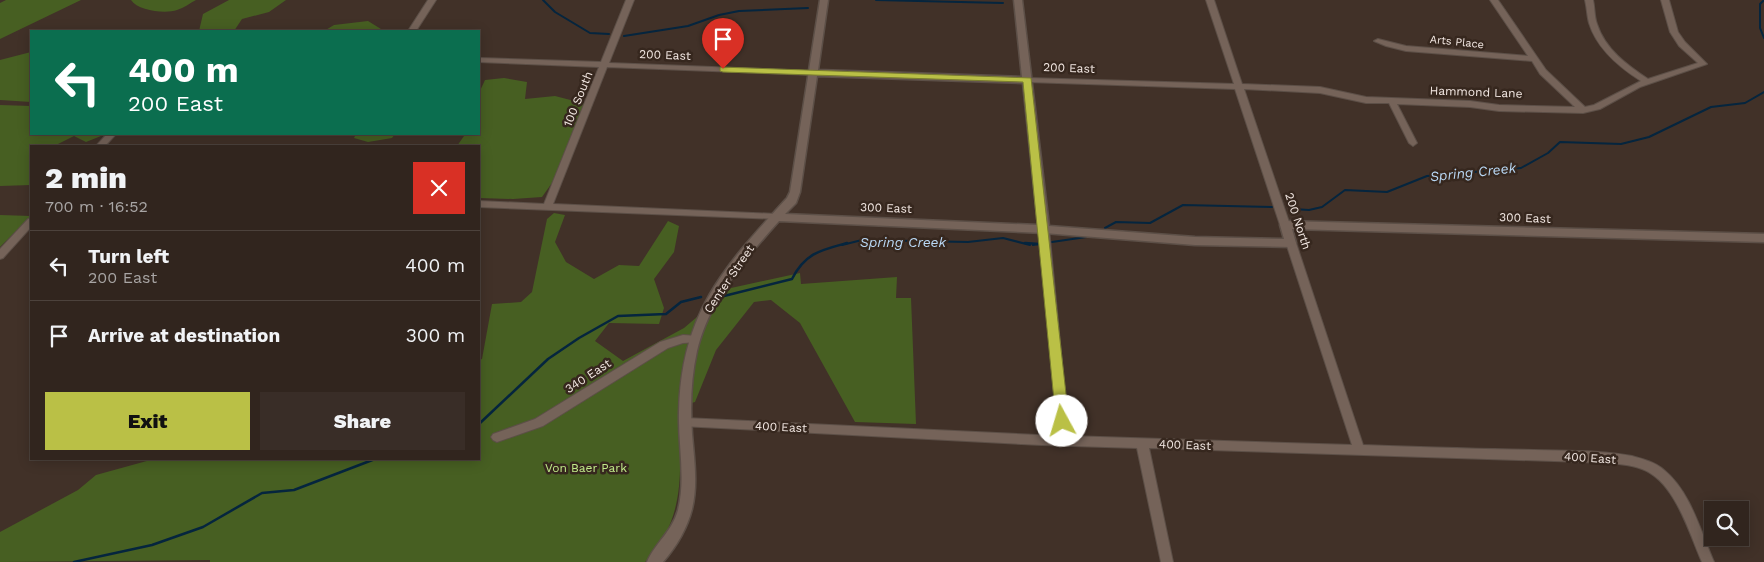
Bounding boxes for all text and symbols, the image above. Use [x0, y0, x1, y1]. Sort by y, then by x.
pin [702, 18, 744, 69]
icon: arrive [709, 25, 737, 53]
street label: Arts Place [1429, 33, 1485, 51]
street label: 200 East [639, 47, 691, 63]
text: 400 m [128, 49, 239, 91]
icon: left [45, 50, 110, 115]
street label: 200 East [1043, 60, 1095, 76]
street label: 100 South [561, 69, 595, 129]
street label: Hammond Lane [1429, 83, 1523, 101]
text: 200 East [128, 91, 223, 116]
water label: Spring Creek [1429, 159, 1517, 184]
text: 2 min [45, 160, 127, 195]
button: close [413, 162, 465, 214]
street label: 200 North [1282, 191, 1314, 251]
text: 700 m · 16:52 [45, 197, 148, 216]
street label: 300 East [860, 200, 912, 216]
street label: 300 East [1499, 210, 1551, 226]
water label: Spring Creek [860, 234, 947, 250]
street label: Center Street [701, 242, 757, 316]
text: Turn left [88, 245, 169, 268]
icon: left [45, 252, 73, 280]
text: 400 m [405, 254, 465, 277]
text: 200 East [88, 268, 157, 287]
icon: arrive [45, 322, 73, 350]
text: Arrive at destination [88, 324, 280, 347]
text: 300 m [406, 324, 465, 347]
street label: 340 East [563, 356, 613, 396]
button: Exit [45, 392, 250, 450]
button: Share [260, 392, 465, 450]
position arrow [1035, 394, 1087, 446]
street label: 400 East [755, 419, 807, 435]
street label: 400 East [1159, 437, 1211, 453]
street label: 400 East [1563, 449, 1617, 467]
park label: Von Baer Park [545, 461, 627, 475]
map controls [1704, 501, 1749, 546]
button: search [1704, 501, 1749, 546]

